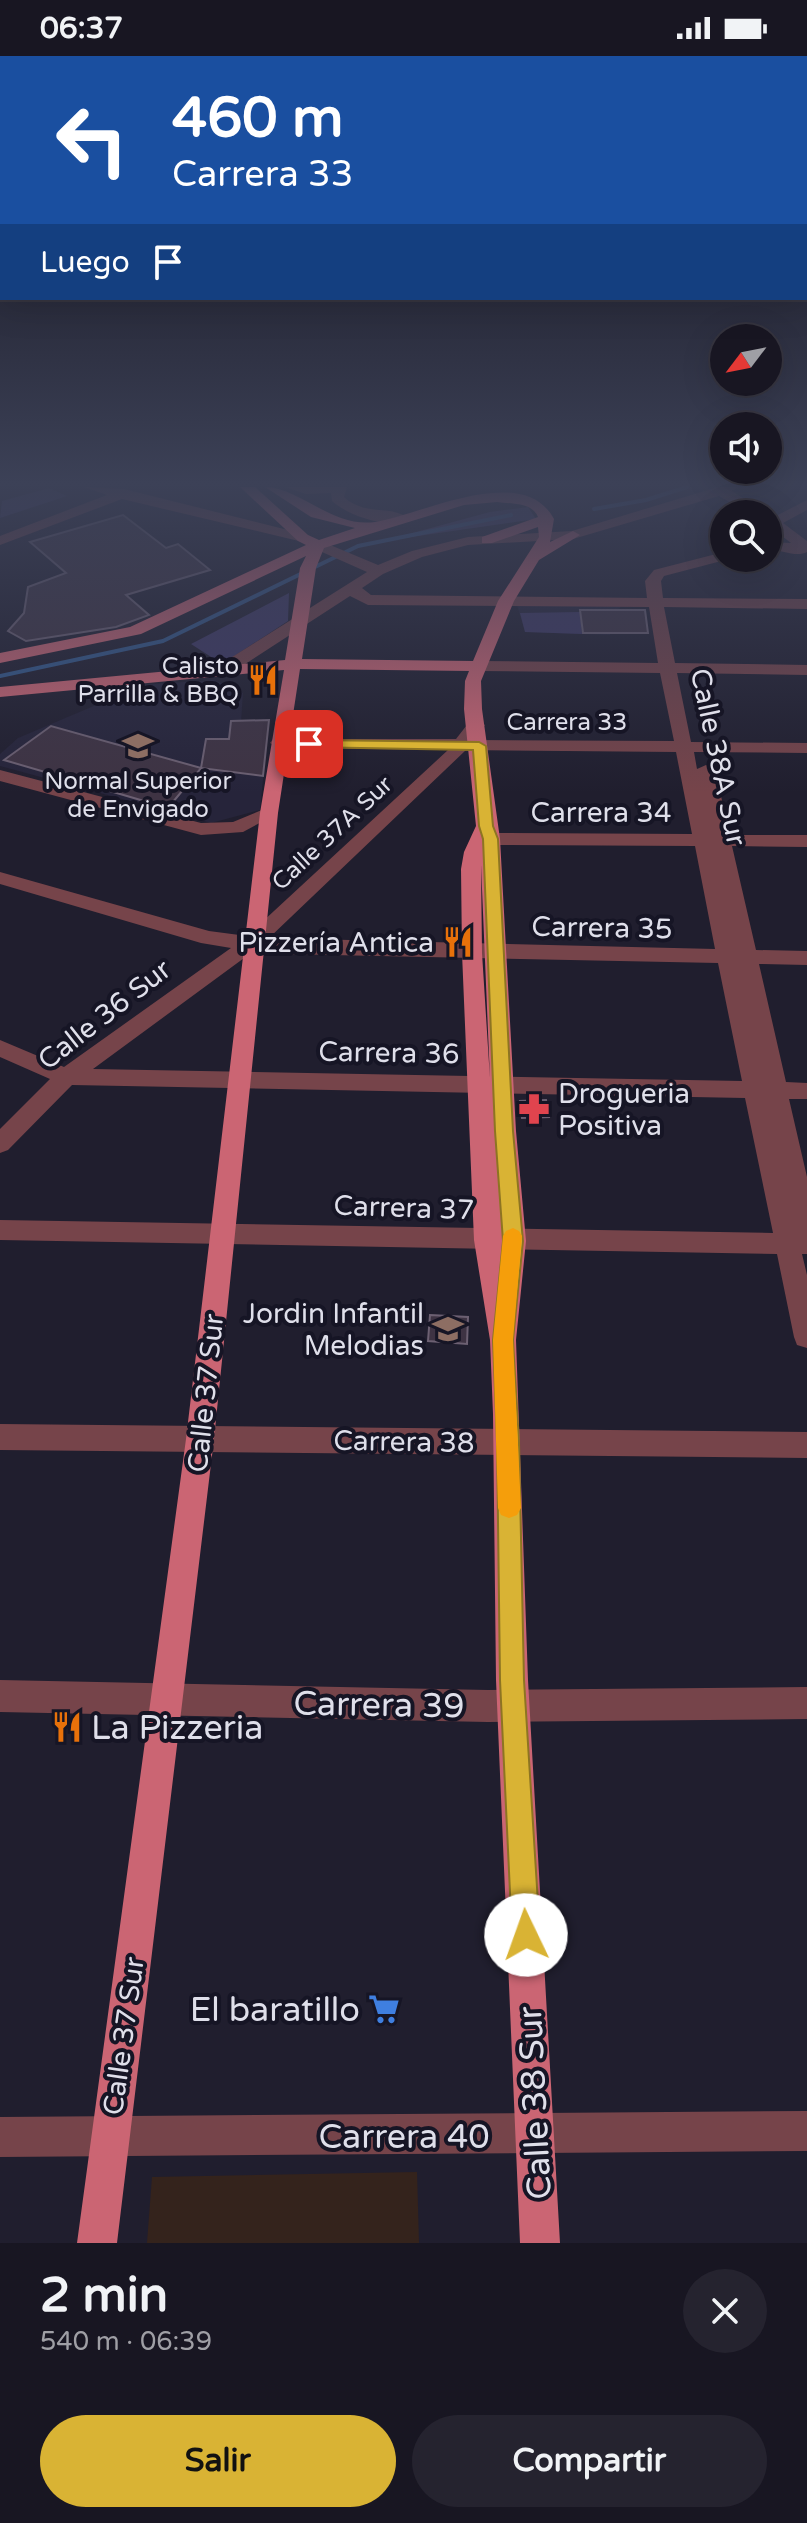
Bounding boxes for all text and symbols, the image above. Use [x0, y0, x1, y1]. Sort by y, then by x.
text: 06:37 [40, 10, 123, 47]
text: 460 m [172, 85, 343, 152]
icon: left [40, 88, 144, 192]
text: Carrera 33 [172, 153, 353, 196]
icon: arrive [146, 240, 190, 284]
text: Luego [40, 244, 130, 281]
north arrow [710, 324, 782, 396]
map controls [710, 324, 782, 572]
button: sound [710, 412, 782, 484]
button: search [710, 500, 782, 572]
place label: Calisto Parrilla & BBQ [77, 652, 239, 709]
restaurant icon: Calisto Parrilla & BBQ [246, 663, 280, 697]
street label: Calle 38A Sur [683, 665, 753, 849]
street label: Carrera 33 [507, 708, 627, 737]
pin [275, 710, 343, 778]
icon: arrive [287, 722, 331, 766]
school or university icon: Normal Superior de Envigado [121, 729, 155, 763]
place label: Normal Superior de Envigado [44, 767, 232, 824]
street label: Calle 37A Sur [266, 769, 399, 897]
street label: Carrera 34 [531, 796, 671, 830]
street label: Carrera 35 [531, 910, 673, 946]
restaurant icon: Pizzería Antica [441, 925, 475, 959]
place label: Pizzería Antica [238, 926, 434, 960]
street label: Calle 36 Sur [31, 952, 178, 1077]
street label: Carrera 36 [318, 1035, 460, 1071]
place label: Drogueria Positiva [558, 1077, 690, 1143]
pharmacy icon: Drogueria Positiva [517, 1092, 551, 1126]
street label: Carrera 37 [333, 1189, 475, 1227]
place label: Jordin Infantil Melodias [243, 1297, 424, 1363]
street label: Calle 37 Sur [181, 1312, 231, 1474]
school or university icon: Jordin Infantil Melodias [431, 1312, 465, 1346]
street label: Carrera 38 [333, 1424, 475, 1460]
street label: Carrera 39 [293, 1684, 465, 1727]
place label: La Pizzeria [91, 1708, 263, 1749]
restaurant icon: La Pizzeria [50, 1710, 84, 1744]
position arrow [484, 1893, 568, 1977]
street label: Calle 37 Sur [96, 1955, 152, 2117]
place label: El baratillo [190, 1990, 360, 2031]
supermarket icon: El baratillo [367, 1992, 401, 2026]
street label: Calle 38 Sur [510, 2005, 561, 2201]
street label: Carrera 40 [318, 2117, 490, 2158]
text: 2 min [40, 2267, 168, 2325]
button: close [683, 2269, 767, 2353]
text: 540 m · 06:39 [40, 2326, 212, 2357]
button: Salir [40, 2415, 396, 2507]
button: Compartir [412, 2415, 767, 2507]

